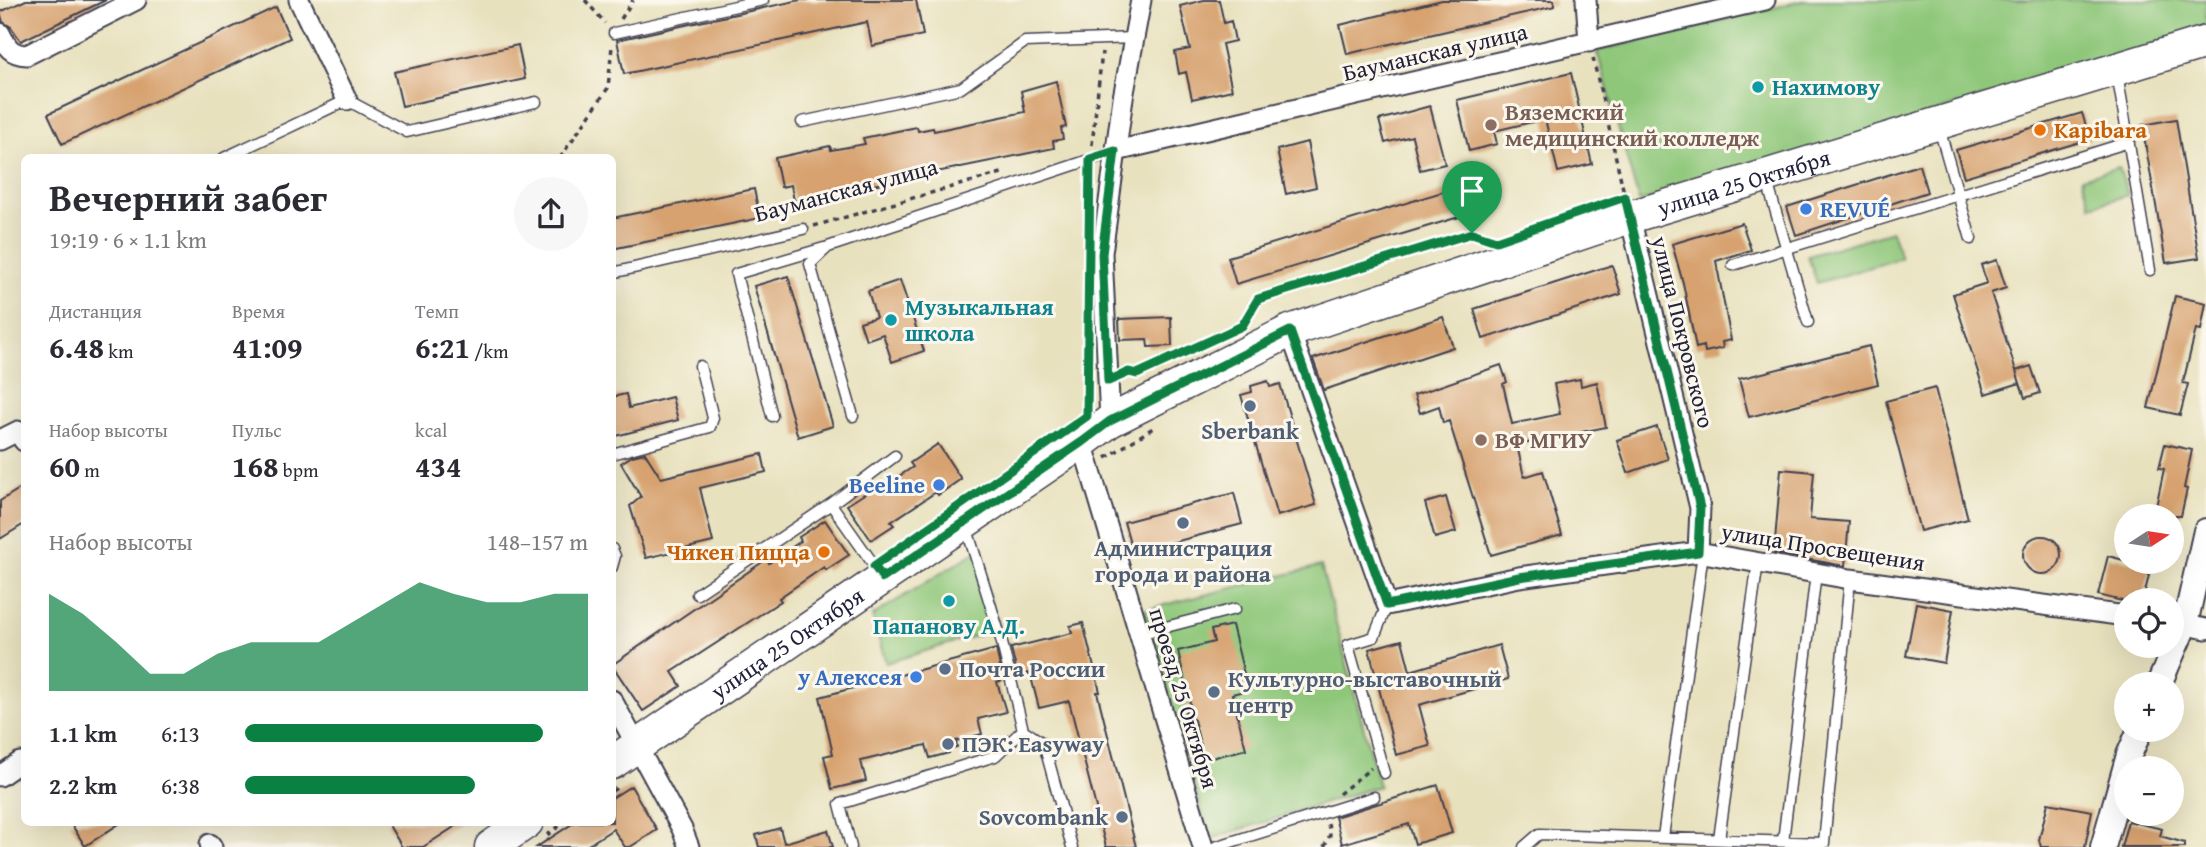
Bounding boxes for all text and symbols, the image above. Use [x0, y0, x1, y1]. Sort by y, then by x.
street label: Бауманская улица [1339, 14, 1530, 89]
place label: Нахимову [1772, 70, 1880, 103]
marker: Нахимову [1750, 79, 1766, 95]
place label: Вяземский медицинский колледж [1505, 95, 1760, 154]
place label: Kapibara [2054, 113, 2147, 146]
marker: Вяземский медицинский колледж [1483, 117, 1499, 133]
marker: Kapibara [2032, 122, 2048, 138]
street label: улица 25 Октября [1652, 140, 1835, 224]
street label: Бауманская улица [751, 149, 941, 230]
pin [1442, 161, 1502, 233]
text: Вечерний забег [49, 169, 327, 225]
icon: arrive [1453, 172, 1491, 210]
button: share [514, 177, 588, 251]
place label: REVUÉ [1820, 192, 1890, 225]
marker: REVUÉ [1798, 201, 1814, 217]
text: 19:19 · 6 × 1.1 km [49, 223, 207, 256]
street label: улица Покровского [1643, 232, 1723, 431]
place label: Музыкальная школа [905, 290, 1054, 349]
text: Дистанция [49, 297, 142, 325]
text: Время [232, 297, 285, 325]
text: Темп [415, 297, 459, 325]
marker: Музыкальная школа [883, 312, 899, 328]
text: 6.48 [49, 325, 104, 369]
text: 41:09 [232, 325, 303, 369]
text: 6:21 [415, 325, 470, 369]
text: km [104, 337, 133, 365]
text: /km [470, 337, 508, 365]
marker: Sberbank [1242, 398, 1258, 414]
place label: Sberbank [1201, 414, 1300, 447]
text: Набор высоты [49, 416, 168, 444]
text: Пульс [232, 416, 282, 444]
text: kcal [415, 416, 447, 444]
place label: ВФ МГИУ [1495, 423, 1592, 456]
marker: ВФ МГИУ [1473, 432, 1489, 448]
text: 60 [49, 444, 80, 488]
text: 168 [232, 444, 279, 488]
text: 434 [415, 444, 462, 488]
text: m [80, 456, 100, 484]
text: bpm [279, 456, 318, 484]
place label: Beeline [849, 468, 925, 501]
marker: Beeline [931, 477, 947, 493]
north arrow [2114, 504, 2184, 574]
map controls [2114, 504, 2184, 826]
street label: улица Просвещения [1718, 514, 1928, 579]
marker: Администрация города и района [1175, 515, 1191, 531]
text: Набор высоты [49, 525, 193, 558]
text: 148–157 m [487, 525, 588, 558]
place label: Администрация города и района [1094, 531, 1272, 590]
place label: Чикен Пицца [666, 535, 810, 568]
marker: Чикен Пицца [816, 544, 832, 560]
street label: улица 25 Октября [703, 579, 870, 708]
button: locate [2114, 588, 2184, 658]
marker: Папанову А.Д. [941, 593, 957, 609]
street label: проезд 25 Октября [1141, 603, 1228, 793]
place label: Папанову А.Д. [873, 609, 1025, 642]
place label: Почта России [959, 652, 1105, 685]
place label: у Алексея [797, 660, 902, 693]
marker: Почта России [937, 661, 953, 677]
place label: Культурно-выставочный центр [1228, 662, 1502, 721]
marker: у Алексея [908, 669, 924, 685]
button: + [2114, 672, 2184, 742]
marker: Культурно-выставочный центр [1206, 684, 1222, 700]
text: 1.1 km [49, 717, 117, 750]
text: 6:13 [161, 717, 200, 750]
place label: ПЭК: Easyway [962, 727, 1104, 760]
marker: ПЭК: Easyway [940, 736, 956, 752]
button: − [2114, 756, 2184, 826]
text: 2.2 km [49, 769, 117, 802]
text: 6:38 [161, 769, 200, 802]
place label: Sovcombank [979, 800, 1109, 833]
marker: Sovcombank [1114, 809, 1130, 825]

